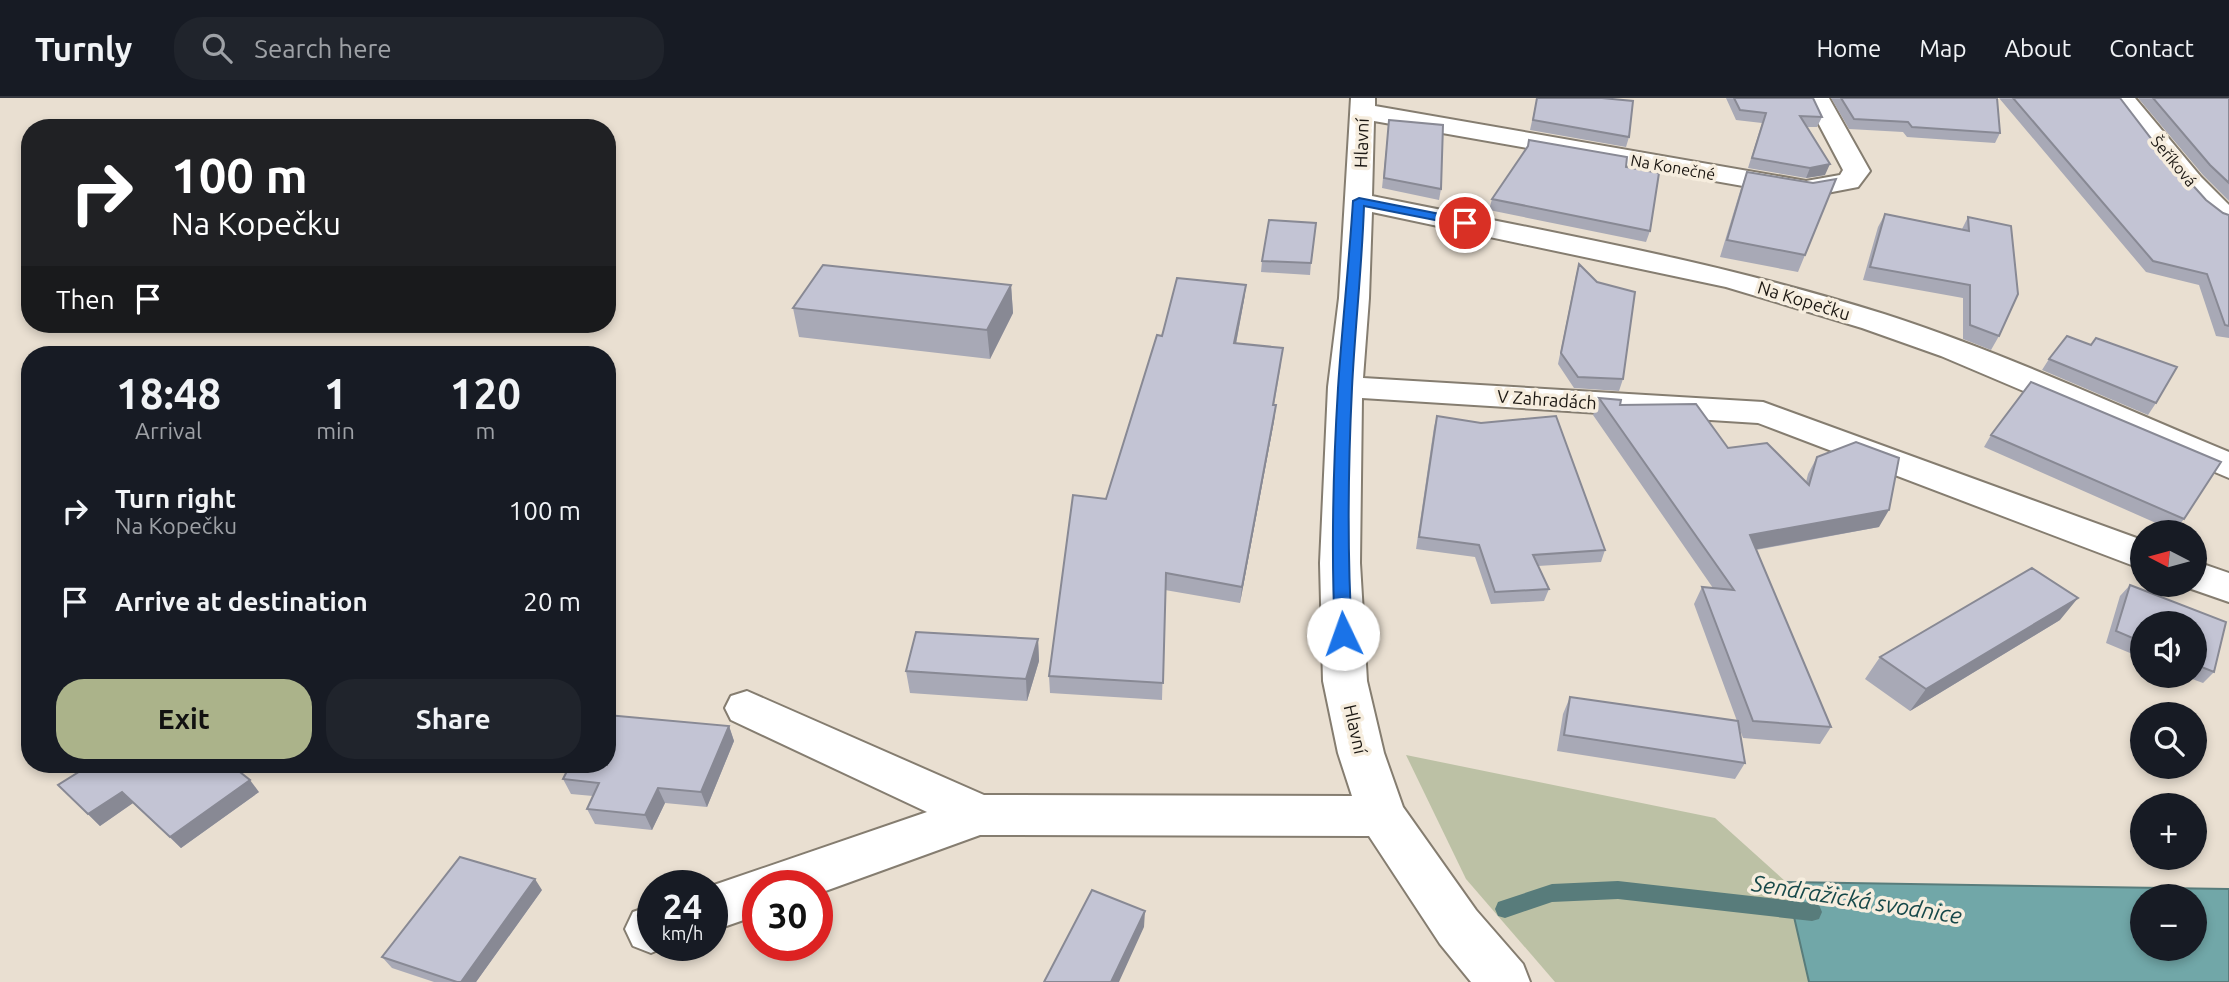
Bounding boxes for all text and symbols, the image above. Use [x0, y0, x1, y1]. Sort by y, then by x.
search box [174, 17, 664, 80]
icon: search [198, 29, 236, 67]
text: Turnly [35, 30, 132, 67]
text: Search here [254, 34, 392, 63]
text: Home [1816, 35, 1881, 62]
text: Map [1919, 35, 1966, 62]
text: About [2004, 35, 2071, 62]
text: Contact [2109, 35, 2194, 62]
street label: Hlavní [1350, 117, 1372, 168]
street label: Šeříková [2148, 131, 2201, 190]
icon: right [56, 147, 147, 238]
text: 100 m [171, 147, 308, 202]
street label: Na Konečné [1629, 151, 1717, 183]
pin [1435, 193, 1495, 253]
icon: arrive [1446, 204, 1484, 242]
text: Na Kopečku [171, 205, 341, 241]
street label: Na Kopečku [1755, 276, 1853, 324]
icon: arrive [129, 280, 167, 318]
text: Then [56, 285, 115, 314]
text: 18:48 [116, 370, 221, 417]
text: 1 [324, 370, 347, 417]
text: 120 [450, 370, 521, 417]
street label: V Zahradách [1497, 386, 1597, 412]
text: Arrival [135, 418, 202, 443]
text: min [316, 418, 355, 443]
text: m [475, 418, 495, 443]
text: Turn right [115, 484, 236, 513]
icon: right [56, 492, 94, 530]
text: 100 m [509, 496, 581, 525]
text: Na Kopečku [115, 513, 237, 538]
north arrow [2130, 520, 2207, 597]
map controls [2130, 520, 2207, 961]
icon: arrive [56, 583, 94, 621]
text: Arrive at destination [115, 587, 368, 616]
text: 20 m [523, 587, 581, 616]
position arrow [1306, 597, 1380, 671]
button: sound [2130, 611, 2207, 688]
button: Exit [56, 679, 312, 759]
button: Share [326, 679, 581, 759]
street label: Hlavní [1341, 702, 1372, 756]
button: search [2130, 702, 2207, 779]
button: + [2130, 793, 2207, 870]
speed limit sign: 30 [742, 870, 833, 961]
water label: Sendražická svodnice [1749, 870, 1964, 928]
button: − [2130, 884, 2207, 961]
text: 24 [663, 886, 702, 926]
text: km/h [662, 923, 703, 943]

